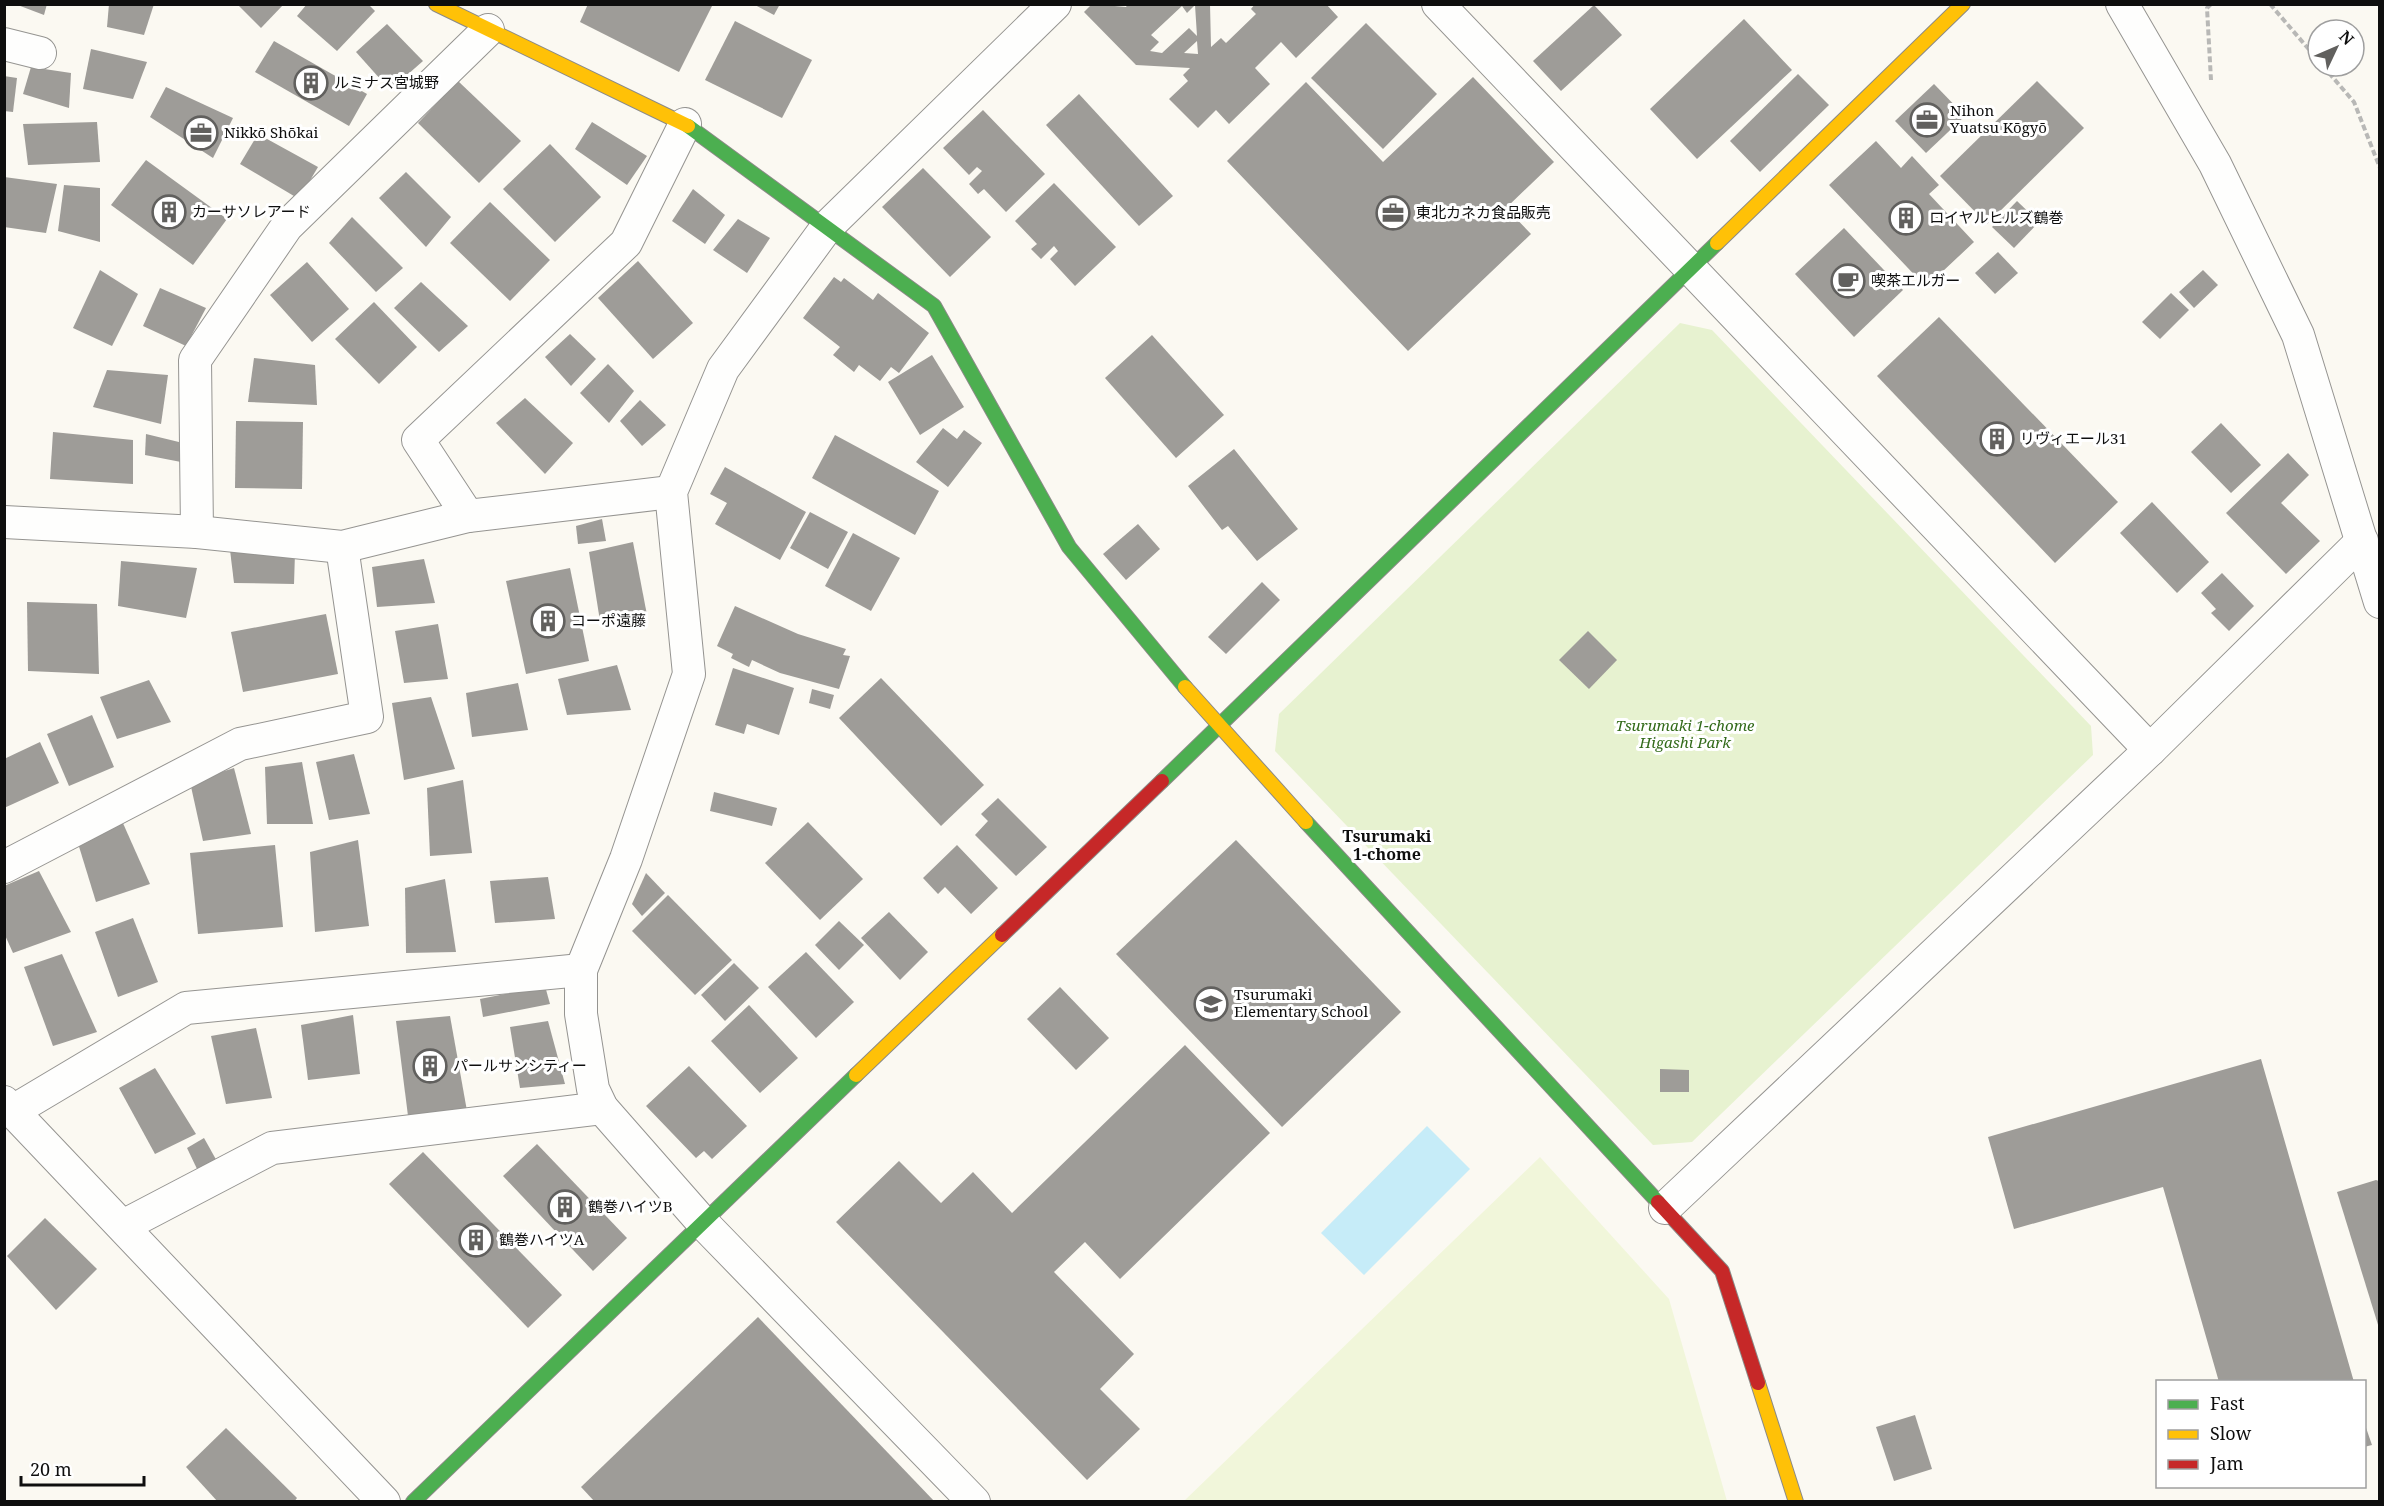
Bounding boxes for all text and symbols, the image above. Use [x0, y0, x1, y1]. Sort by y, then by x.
north arrow [2306, 18, 2366, 78]
text: N [2334, 25, 2359, 50]
building icon: ルミナス宮城野 [293, 65, 329, 101]
place label: ルミナス宮城野 [334, 72, 439, 92]
place label: Nihon Yuatsu Kōgyō [1949, 100, 2047, 137]
office icon: Nihon Yuatsu Kōgyō [1909, 102, 1945, 138]
office icon: Nikkō Shōkai [183, 115, 219, 151]
place label: Nikkō Shōkai [224, 122, 319, 142]
building icon: カーサソレアード [151, 194, 187, 230]
office icon: 東北カネカ食品販売 [1375, 195, 1411, 231]
building icon: ロイヤルヒルズ鶴巻 [1888, 200, 1924, 236]
place label: カーサソレアード [192, 201, 311, 221]
place label: 東北カネカ食品販売 [1416, 202, 1551, 222]
place label: ロイヤルヒルズ鶴巻 [1929, 207, 2064, 227]
cafe icon: 喫茶エルガー [1830, 263, 1866, 299]
place label: 喫茶エルガー [1871, 270, 1961, 290]
building icon: リヴィエール31 [1979, 421, 2015, 457]
place label: リヴィエール31 [2020, 428, 2127, 448]
building icon: コーポ遠藤 [530, 603, 566, 639]
place label: コーポ遠藤 [571, 610, 646, 630]
park label: Tsurumaki 1-chome Higashi Park [1615, 715, 1755, 752]
district label: Tsurumaki 1-chome [1343, 825, 1432, 865]
place label: Tsurumaki Elementary School [1234, 984, 1368, 1021]
school or university icon: Tsurumaki Elementary School [1193, 986, 1229, 1022]
building icon: パールサンシティー [412, 1048, 448, 1084]
place label: パールサンシティー [453, 1055, 587, 1075]
building icon: 鶴巻ハイツB [547, 1189, 583, 1225]
place label: 鶴巻ハイツB [588, 1196, 673, 1216]
building icon: 鶴巻ハイツA [458, 1222, 494, 1258]
place label: 鶴巻ハイツA [499, 1229, 585, 1249]
legend [2156, 1380, 2366, 1488]
text: Fast [2210, 1391, 2245, 1415]
text: Slow [2210, 1421, 2252, 1445]
scale bar [21, 1449, 144, 1487]
text: Jam [2209, 1451, 2244, 1475]
text: 20 m [30, 1457, 72, 1481]

